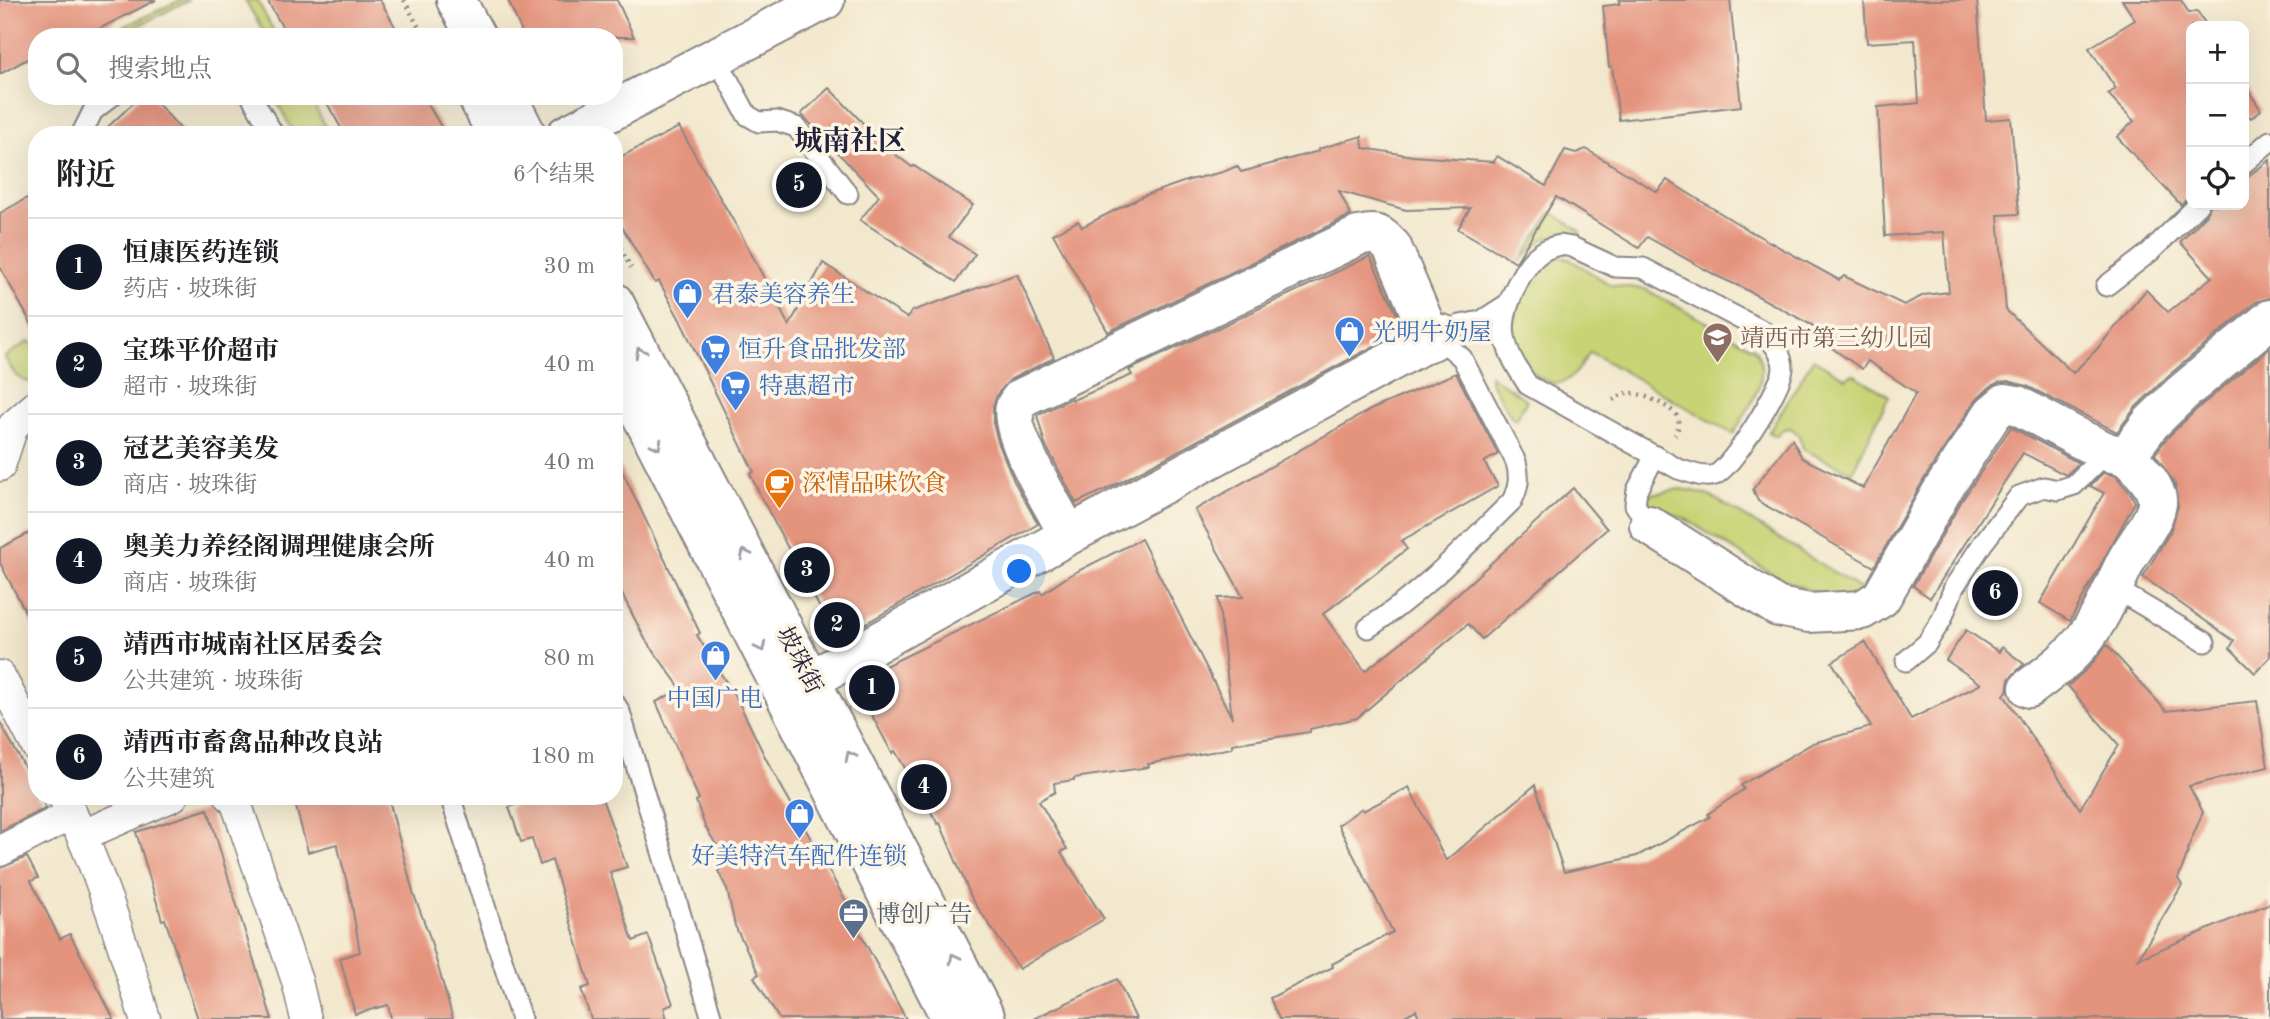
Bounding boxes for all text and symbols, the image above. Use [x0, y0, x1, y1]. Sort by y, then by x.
map controls [2186, 21, 2249, 210]
button: + [2186, 21, 2249, 84]
search box [28, 28, 623, 105]
icon: search [52, 48, 90, 86]
text: 搜索地点 [108, 57, 212, 83]
button: − [2186, 84, 2249, 147]
district label: 城南社区 [794, 126, 906, 157]
button: locate [2186, 147, 2249, 210]
pin: 5 [776, 159, 822, 211]
text: 附近 [56, 161, 116, 191]
text: 6个结果 [513, 163, 595, 186]
text: 恒康医药连锁 [123, 241, 279, 267]
text: 1 [72, 255, 86, 278]
text: 30 m [544, 255, 595, 278]
shop icon: 君泰美容养生 [671, 277, 705, 321]
text: 药店 · 坡珠街 [123, 278, 257, 301]
place label: 君泰美容养生 [711, 281, 855, 308]
shop icon: 光明牛奶屋 [1332, 315, 1366, 359]
place label: 光明牛奶屋 [1372, 319, 1492, 346]
school or university icon: 靖西市第三幼儿园 [1700, 321, 1734, 365]
place label: 靖西市第三幼儿园 [1740, 325, 1932, 352]
supermarket icon: 恒升食品批发部 [698, 332, 732, 376]
place label: 恒升食品批发部 [738, 336, 906, 363]
text: 宝珠平价超市 [123, 339, 279, 365]
one-way arrow [635, 347, 649, 359]
text: 2 [72, 353, 86, 376]
text: 40 m [544, 353, 595, 376]
supermarket icon: 特惠超市 [719, 369, 753, 413]
place label: 特惠超市 [759, 373, 855, 400]
text: 超市 · 坡珠街 [123, 376, 257, 399]
text: 冠艺美容美发 [123, 437, 279, 463]
one-way arrow [648, 438, 662, 450]
text: 3 [72, 451, 86, 474]
text: 40 m [544, 451, 595, 474]
cafe icon: 深情品味饮食 [762, 466, 796, 510]
place label: 深情品味饮食 [802, 470, 946, 497]
text: 商店 · 坡珠街 [123, 474, 257, 497]
text: 奥美力养经阁调理健康会所 [123, 535, 435, 561]
pin: 3 [784, 544, 830, 596]
text: 4 [72, 549, 86, 572]
text: 40 m [544, 549, 595, 572]
one-way arrow [740, 549, 754, 561]
your location [1002, 554, 1036, 588]
pin: 6 [1972, 567, 2018, 619]
text: 商店 · 坡珠街 [123, 572, 257, 595]
pin: 2 [814, 599, 860, 651]
street label: 坡珠街 [771, 622, 828, 698]
text: 靖西市城南社区居委会 [123, 633, 383, 659]
shop icon: 中国广电 [698, 639, 732, 683]
one-way arrow [752, 640, 766, 652]
text: 5 [72, 647, 86, 670]
text: 80 m [544, 647, 595, 670]
pin: 1 [849, 662, 895, 714]
text: 公共建筑 · 坡珠街 [123, 670, 303, 693]
place label: 中国广电 [667, 685, 763, 712]
text: 靖西市畜禽品种改良站 [123, 731, 383, 757]
text: 6 [72, 745, 86, 768]
text: 180 m [530, 745, 595, 768]
one-way arrow [844, 751, 858, 763]
pin: 4 [901, 761, 947, 813]
text: 公共建筑 [123, 768, 215, 791]
shop icon: 好美特汽车配件连锁 [782, 797, 816, 841]
place label: 好美特汽车配件连锁 [691, 843, 907, 870]
office icon: 博创广告 [836, 897, 870, 941]
place label: 博创广告 [876, 901, 972, 928]
one-way arrow [949, 953, 963, 965]

